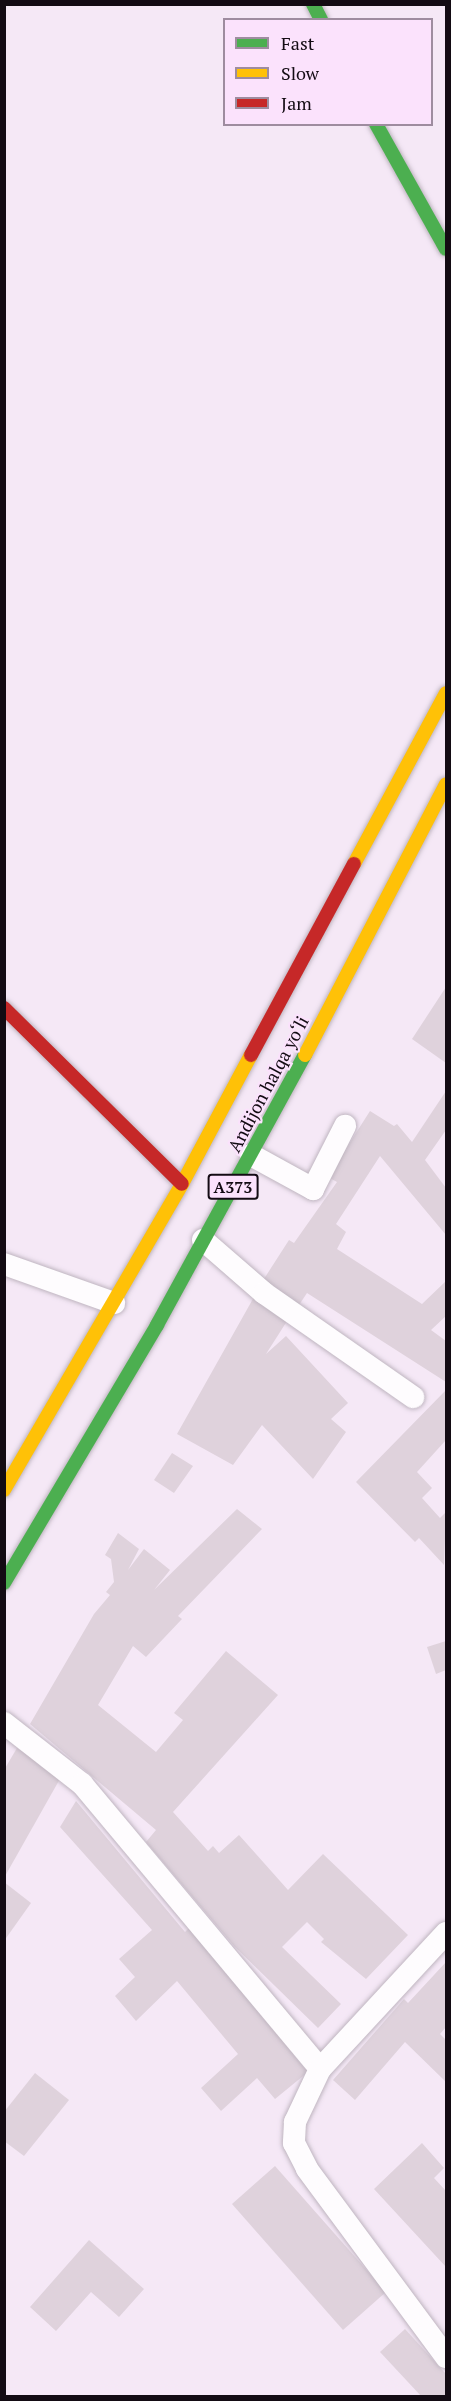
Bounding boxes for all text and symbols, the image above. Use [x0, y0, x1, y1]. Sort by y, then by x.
legend [223, 18, 433, 126]
text: Fast [281, 31, 314, 55]
text: Slow [281, 61, 319, 85]
text: Jam [281, 91, 312, 115]
street label: Andijon halqa yo‘li [223, 1012, 313, 1156]
road number: A373 [208, 1174, 258, 1200]

